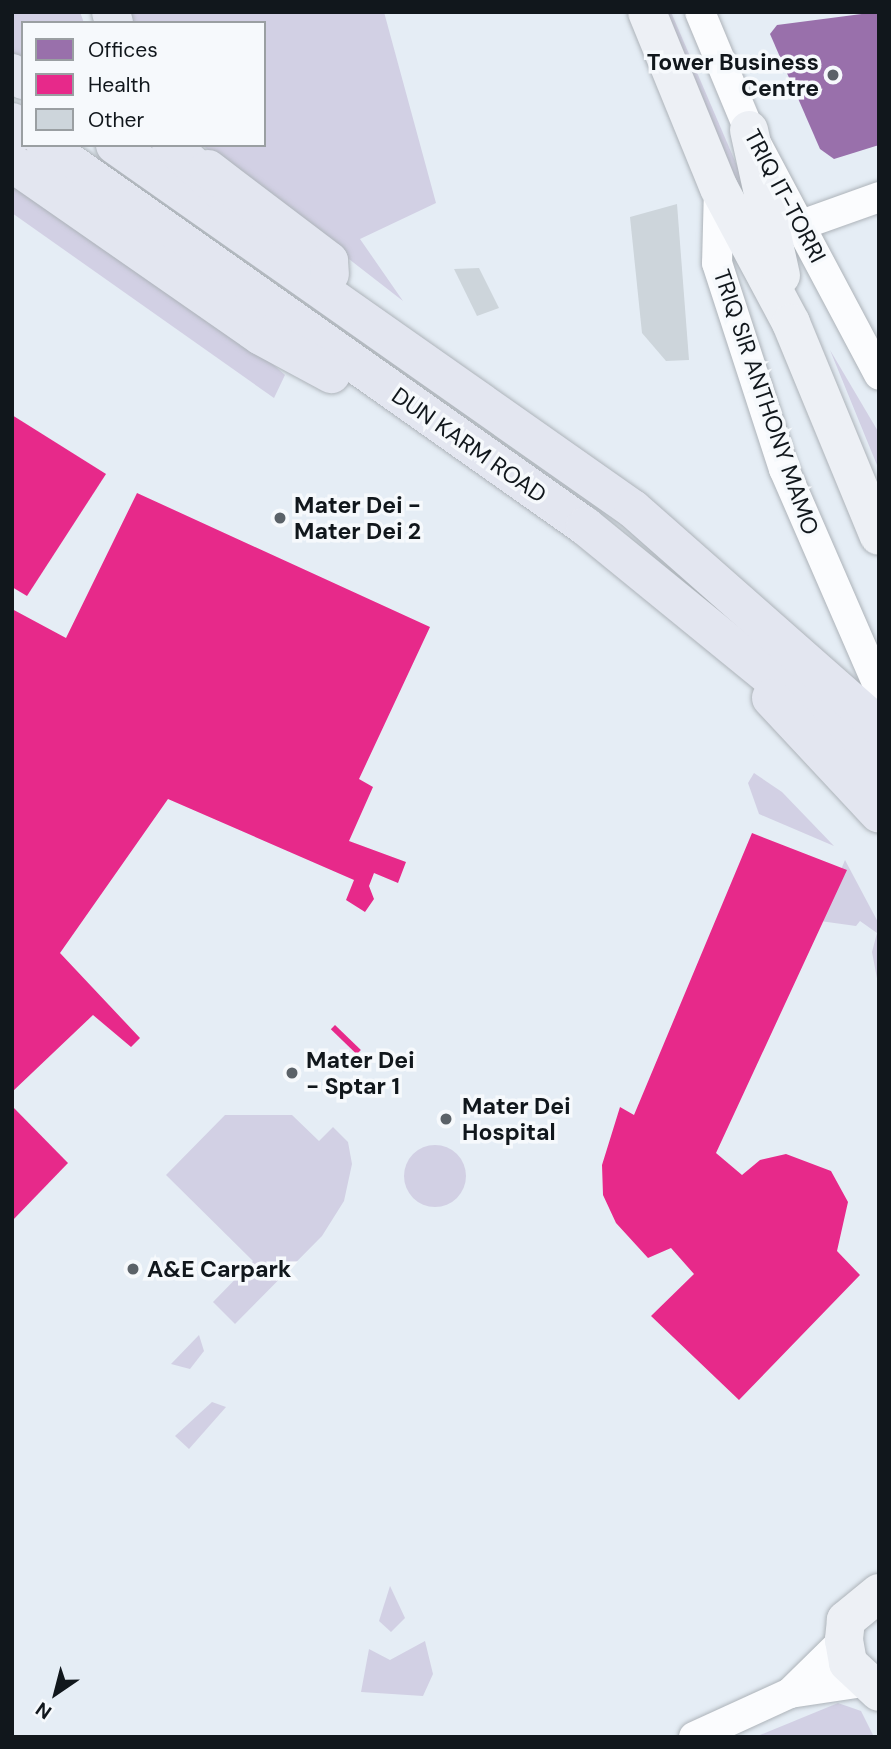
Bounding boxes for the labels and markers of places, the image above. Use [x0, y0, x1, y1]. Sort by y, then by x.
place label: Tower Business Centre [647, 48, 819, 102]
marker: Tower Business Centre [825, 67, 841, 83]
place label: Mater Dei - Mater Dei 2 [294, 491, 421, 545]
marker: Mater Dei - Mater Dei 2 [272, 510, 288, 526]
place label: Mater Dei - Sptar 1 [306, 1046, 414, 1100]
marker: Mater Dei - Sptar 1 [284, 1065, 300, 1081]
place label: Mater Dei Hospital [462, 1092, 570, 1146]
marker: Mater Dei Hospital [436, 1109, 456, 1129]
place label: A&E Carpark [147, 1255, 291, 1283]
marker: A&E Carpark [125, 1261, 141, 1277]

